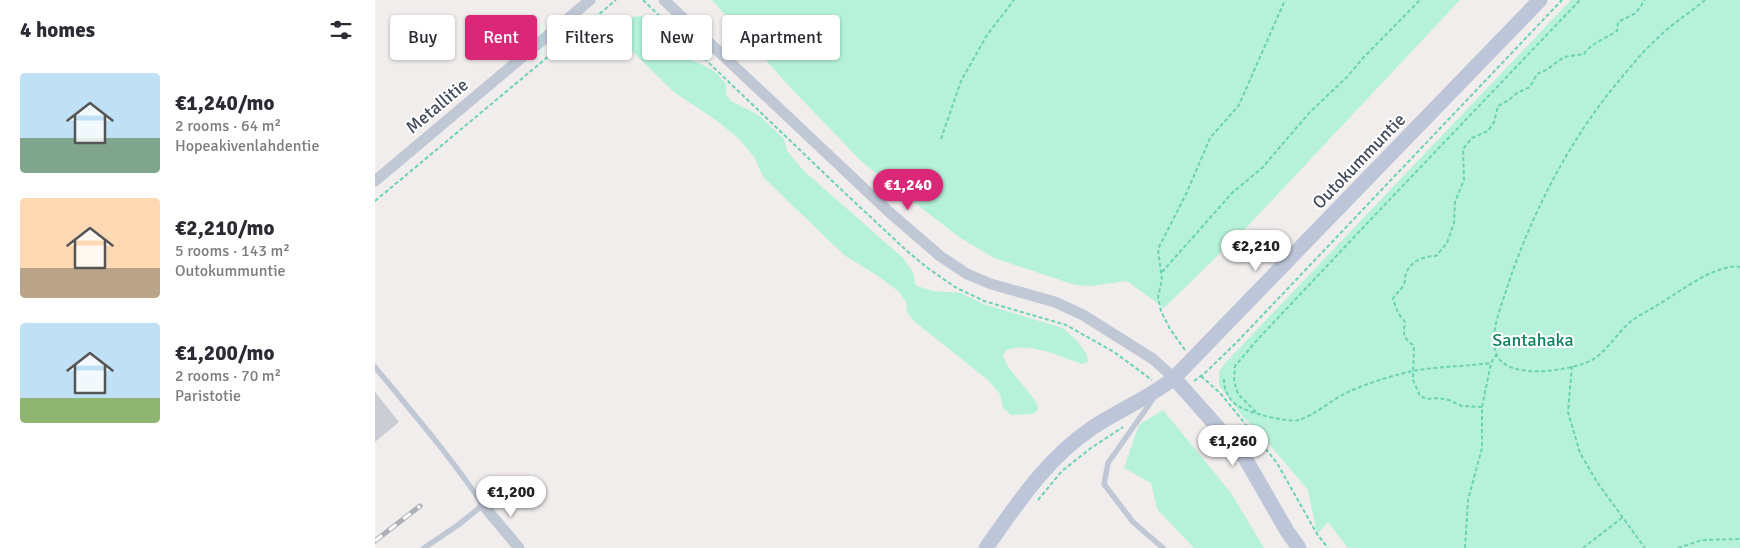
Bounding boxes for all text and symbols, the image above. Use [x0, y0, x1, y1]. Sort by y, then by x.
chip: Buy [390, 15, 455, 60]
chip: Rent [465, 15, 537, 60]
chip: Filters [547, 15, 632, 60]
chip: New [642, 15, 712, 60]
chip: Apartment [722, 15, 840, 60]
icon: filters [327, 16, 355, 44]
text: 4 homes [20, 17, 95, 43]
street label: Metallitie [401, 74, 473, 138]
text: €1,240/mo [175, 90, 274, 116]
icon: home [60, 93, 120, 153]
street label: Outokummuntie [1308, 109, 1410, 213]
text: 2 rooms · 64 m² [175, 116, 281, 136]
text: Hopeakivenlahdentie [175, 136, 319, 156]
pin: €1,240 [867, 168, 949, 211]
text: €1,240 [884, 175, 932, 195]
text: €2,210/mo [175, 215, 274, 241]
icon: home [60, 218, 120, 278]
pin: €2,210 [1215, 230, 1297, 272]
text: €2,210 [1232, 236, 1280, 256]
text: 5 rooms · 143 m² [175, 241, 290, 261]
text: Outokummuntie [175, 261, 286, 281]
park label: Santahaka [1492, 329, 1574, 351]
text: €1,200/mo [175, 340, 274, 366]
icon: home [60, 343, 120, 403]
text: 2 rooms · 70 m² [175, 366, 281, 386]
text: Paristotie [175, 386, 241, 406]
pin: €1,260 [1192, 424, 1274, 467]
text: €1,260 [1209, 431, 1257, 451]
pin: €1,200 [470, 476, 552, 518]
text: €1,200 [487, 482, 535, 502]

